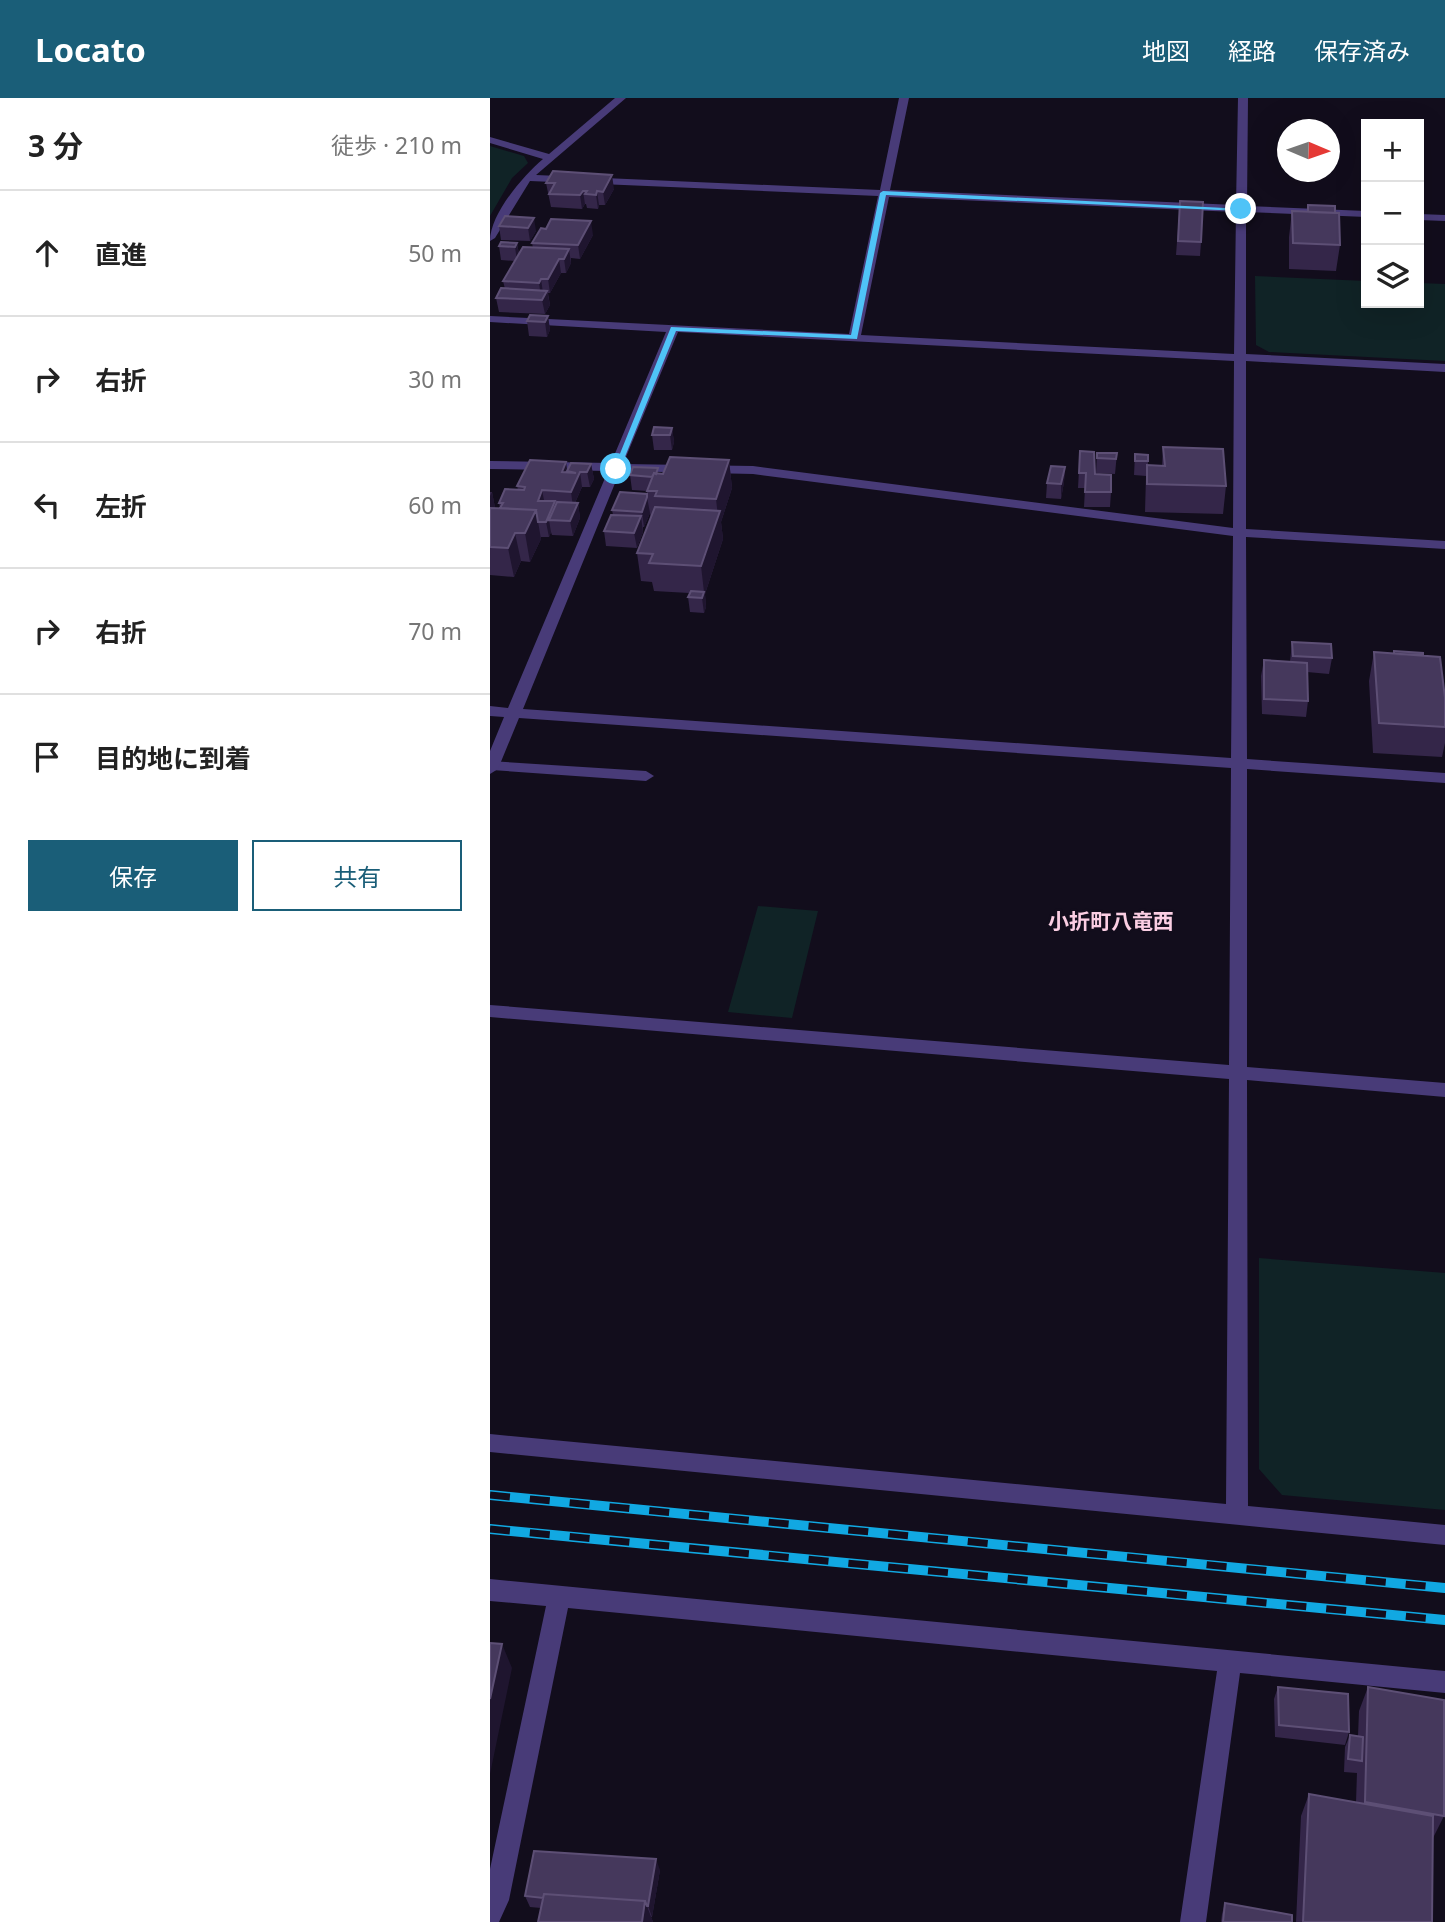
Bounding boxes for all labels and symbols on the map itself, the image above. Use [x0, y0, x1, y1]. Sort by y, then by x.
north arrow [1277, 119, 1340, 182]
route end [1225, 193, 1256, 224]
route start [600, 453, 631, 484]
district label: 小折町八竜西 [1048, 907, 1174, 935]

